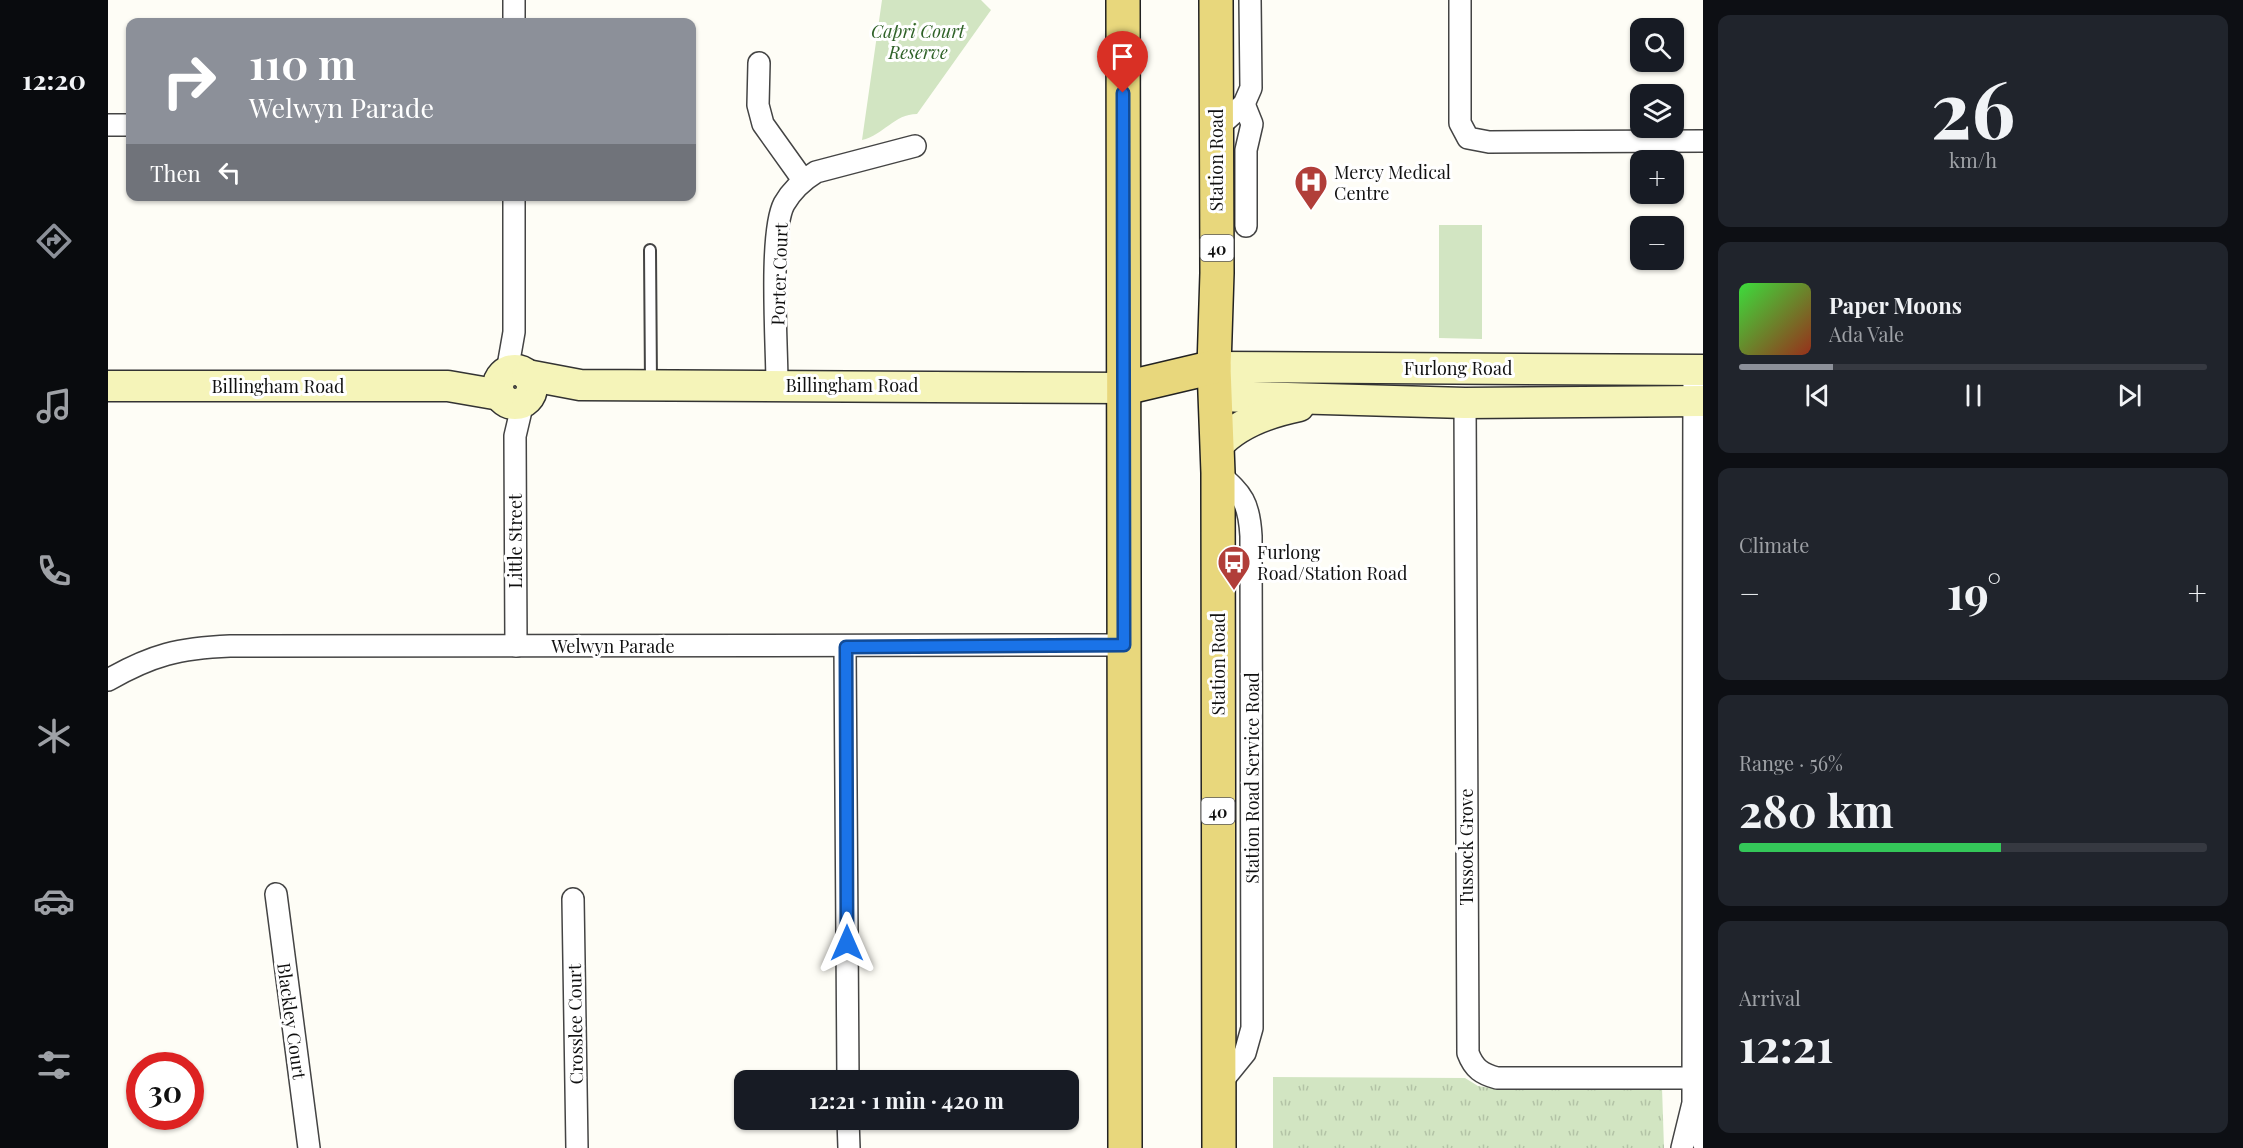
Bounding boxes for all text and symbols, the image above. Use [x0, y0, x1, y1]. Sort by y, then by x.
map controls [1630, 18, 1684, 270]
button: search [1630, 18, 1684, 72]
park label: Capri Court Reserve [871, 19, 966, 64]
pin [1097, 31, 1148, 93]
text: 110 m [249, 35, 356, 91]
icon: arrive [1106, 40, 1139, 73]
icon: right [150, 42, 228, 120]
text: 26 [1931, 55, 2015, 159]
text: 12:20 [22, 61, 86, 97]
button: layers [1630, 84, 1684, 138]
text: Welwyn Parade [249, 89, 434, 125]
street label: Station Road [1204, 108, 1228, 211]
text: km/h [1949, 146, 1997, 173]
button: + [1630, 150, 1684, 204]
icon: left [213, 156, 246, 189]
text: Then [150, 158, 201, 188]
place label: Mercy Medical Centre [1334, 160, 1451, 205]
hospital icon: Mercy Medical Centre [1293, 164, 1329, 211]
button: − [1630, 216, 1684, 270]
icon: directions [33, 220, 75, 262]
street label: Porter Court [765, 222, 793, 326]
road number: 40 [1200, 235, 1234, 261]
text: Paper Moons [1829, 290, 1962, 320]
text: Ada Vale [1829, 320, 1904, 347]
street label: Furlong Road [1404, 356, 1513, 380]
street label: Billingham Road [785, 373, 919, 397]
street label: Billingham Road [211, 374, 345, 398]
icon: previous [1801, 379, 1834, 412]
icon: pause [1957, 379, 1990, 412]
icon: next [2113, 379, 2146, 412]
icon: music [33, 385, 75, 427]
street label: Little Street [503, 493, 527, 588]
text: Climate [1739, 531, 1809, 558]
place label: Furlong Road/Station Road [1257, 540, 1408, 585]
bus stop icon: Furlong Road/Station Road [1216, 544, 1252, 591]
icon: phone [33, 550, 75, 592]
text: 19° [1947, 561, 2001, 621]
text: − [1739, 570, 1760, 614]
text: + [2188, 570, 2207, 614]
street label: Station Road [1206, 612, 1230, 715]
street label: Welwyn Parade [550, 634, 675, 658]
street label: Station Road Service Road [1240, 672, 1264, 884]
icon: climate [33, 715, 75, 757]
text: Range · 56% [1739, 749, 1843, 776]
text: 280 km [1739, 779, 1894, 839]
street label: Tussock Grove [1454, 788, 1478, 906]
road number: 40 [1202, 798, 1234, 824]
icon: car [33, 880, 75, 922]
position arrow [815, 911, 879, 975]
street label: Blackley Court [272, 961, 312, 1081]
street label: Crosslee Court [562, 963, 588, 1085]
text: Arrival [1739, 984, 1801, 1011]
text: 12:21 [1739, 1014, 1834, 1074]
icon: filters [33, 1044, 75, 1086]
speed limit sign: 30 [126, 1052, 204, 1130]
text: 12:21 · 1 min · 420 m [809, 1085, 1004, 1115]

